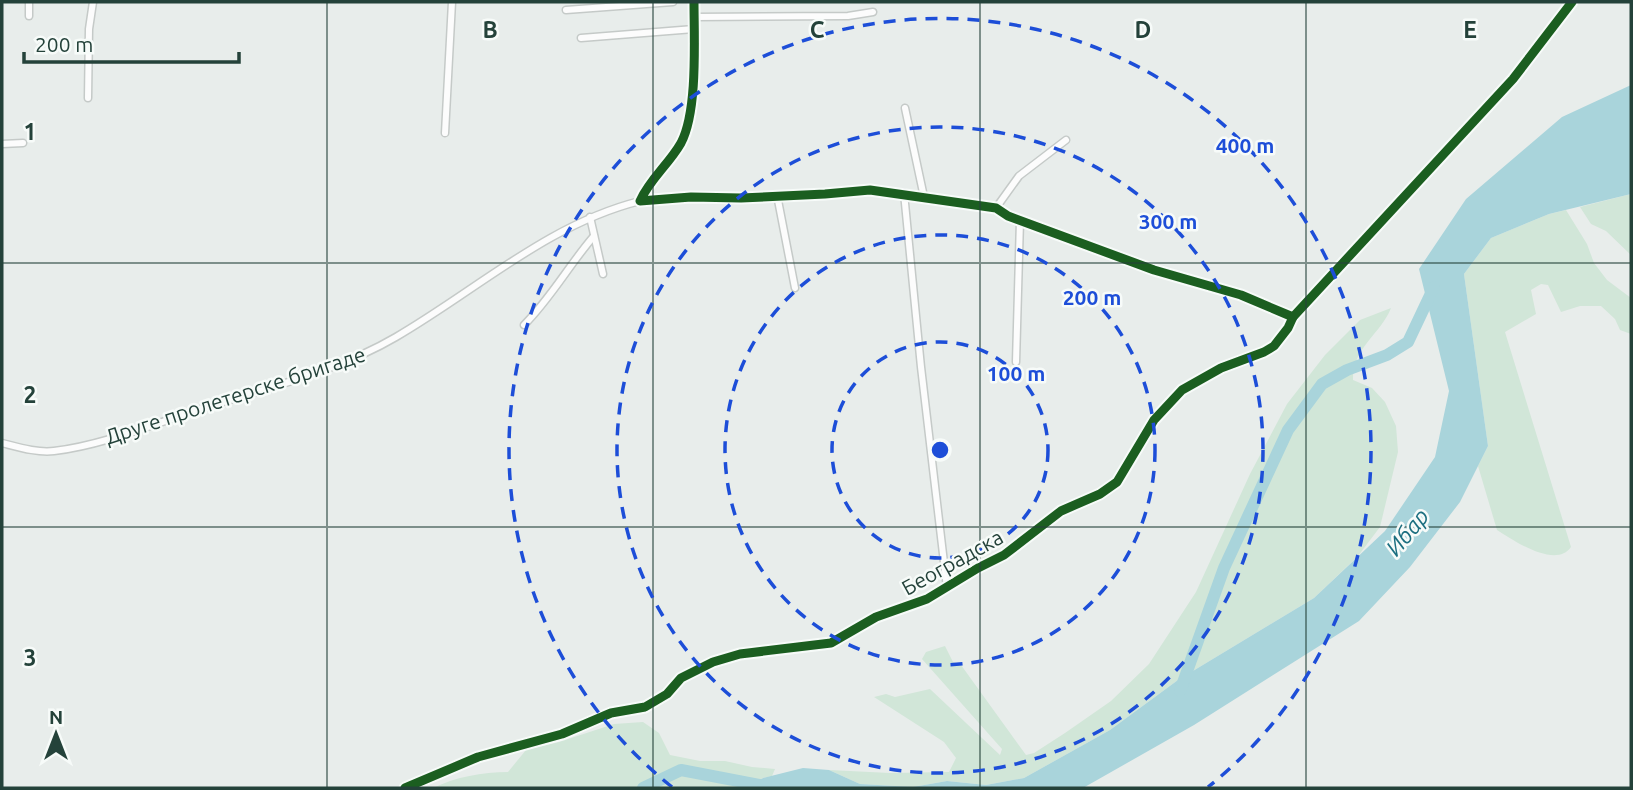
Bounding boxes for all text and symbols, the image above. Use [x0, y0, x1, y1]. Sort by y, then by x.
text: B [482, 17, 498, 42]
text: C [810, 17, 825, 42]
text: D [1135, 17, 1151, 42]
text: E [1463, 17, 1477, 42]
scale bar [24, 21, 240, 65]
text: 200 m [35, 32, 93, 56]
text: 1 [24, 119, 36, 144]
text: 400 m [1216, 133, 1274, 157]
text: 300 m [1139, 209, 1197, 233]
text: 200 m [1063, 285, 1121, 309]
street label: Друге пролетерске бригаде [102, 341, 368, 449]
text: 100 m [987, 361, 1045, 385]
text: 2 [24, 382, 36, 407]
centre of rings [928, 438, 952, 462]
water label: Ибар [1380, 504, 1434, 560]
street label: Београдска [897, 524, 1007, 600]
text: 3 [24, 645, 36, 670]
north arrow [21, 699, 91, 769]
text: N [49, 706, 63, 728]

